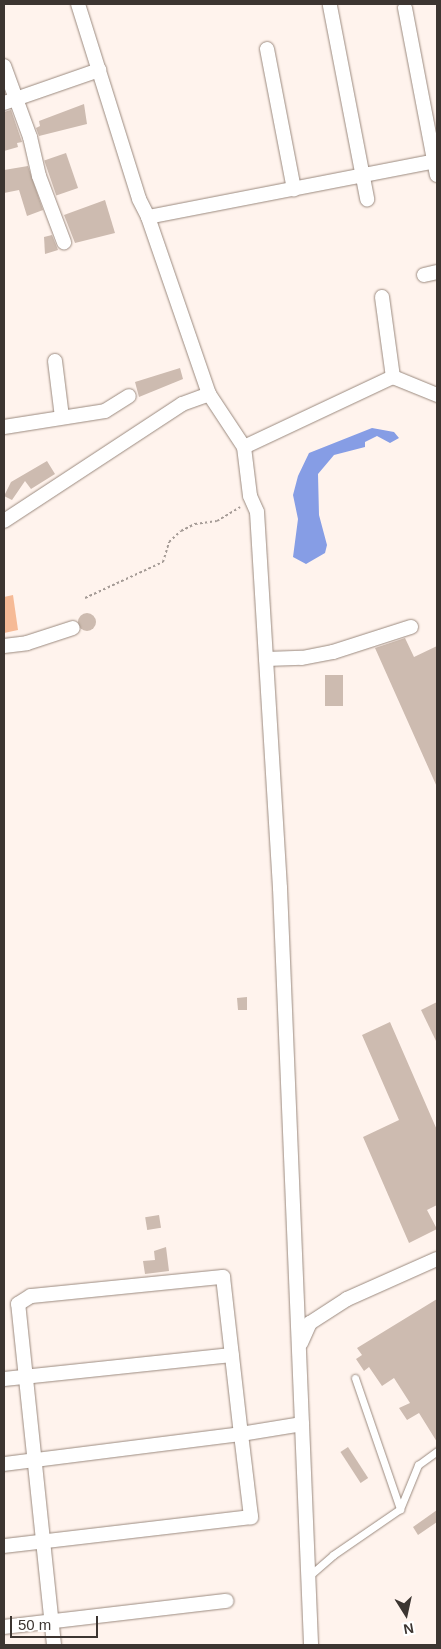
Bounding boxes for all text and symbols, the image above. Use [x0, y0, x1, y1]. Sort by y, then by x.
north arrow [381, 1589, 431, 1639]
scale bar [12, 1606, 100, 1638]
text: 50 m [18, 1616, 51, 1633]
text: N [402, 1620, 415, 1638]

